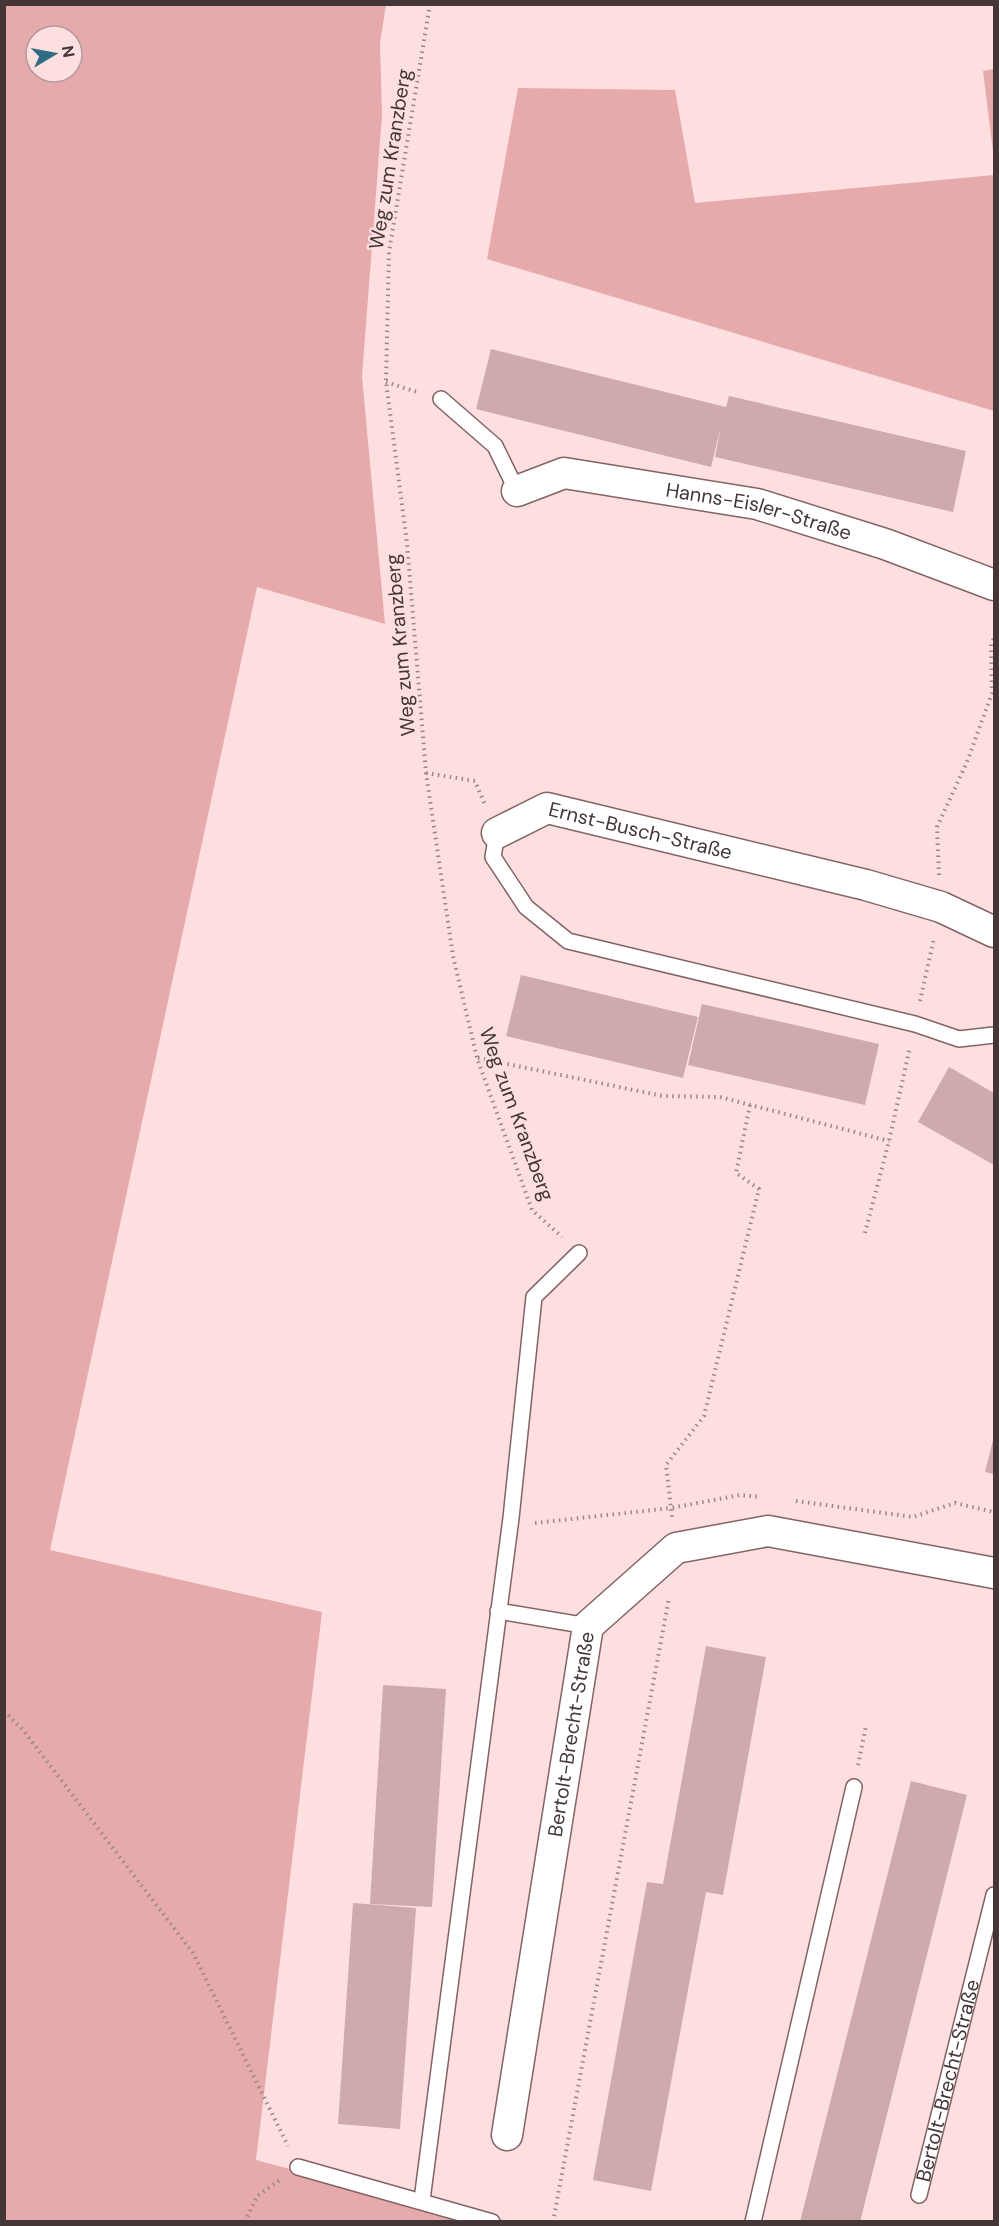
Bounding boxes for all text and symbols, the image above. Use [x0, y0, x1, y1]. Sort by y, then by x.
north arrow [24, 24, 84, 84]
text: N [57, 44, 80, 59]
street label: Weg zum Kranzberg [363, 67, 417, 251]
street label: Hanns-Eisler-Straße [664, 477, 855, 546]
street label: Weg zum Kranzberg [379, 553, 421, 737]
street label: Ernst-Busch-Straße [546, 796, 735, 865]
street label: Weg zum Kranzberg [474, 1024, 560, 1204]
street label: Bertolt-Brecht-Straße [542, 1629, 600, 1839]
street label: Bertolt-Brecht-Straße [910, 1977, 985, 2184]

